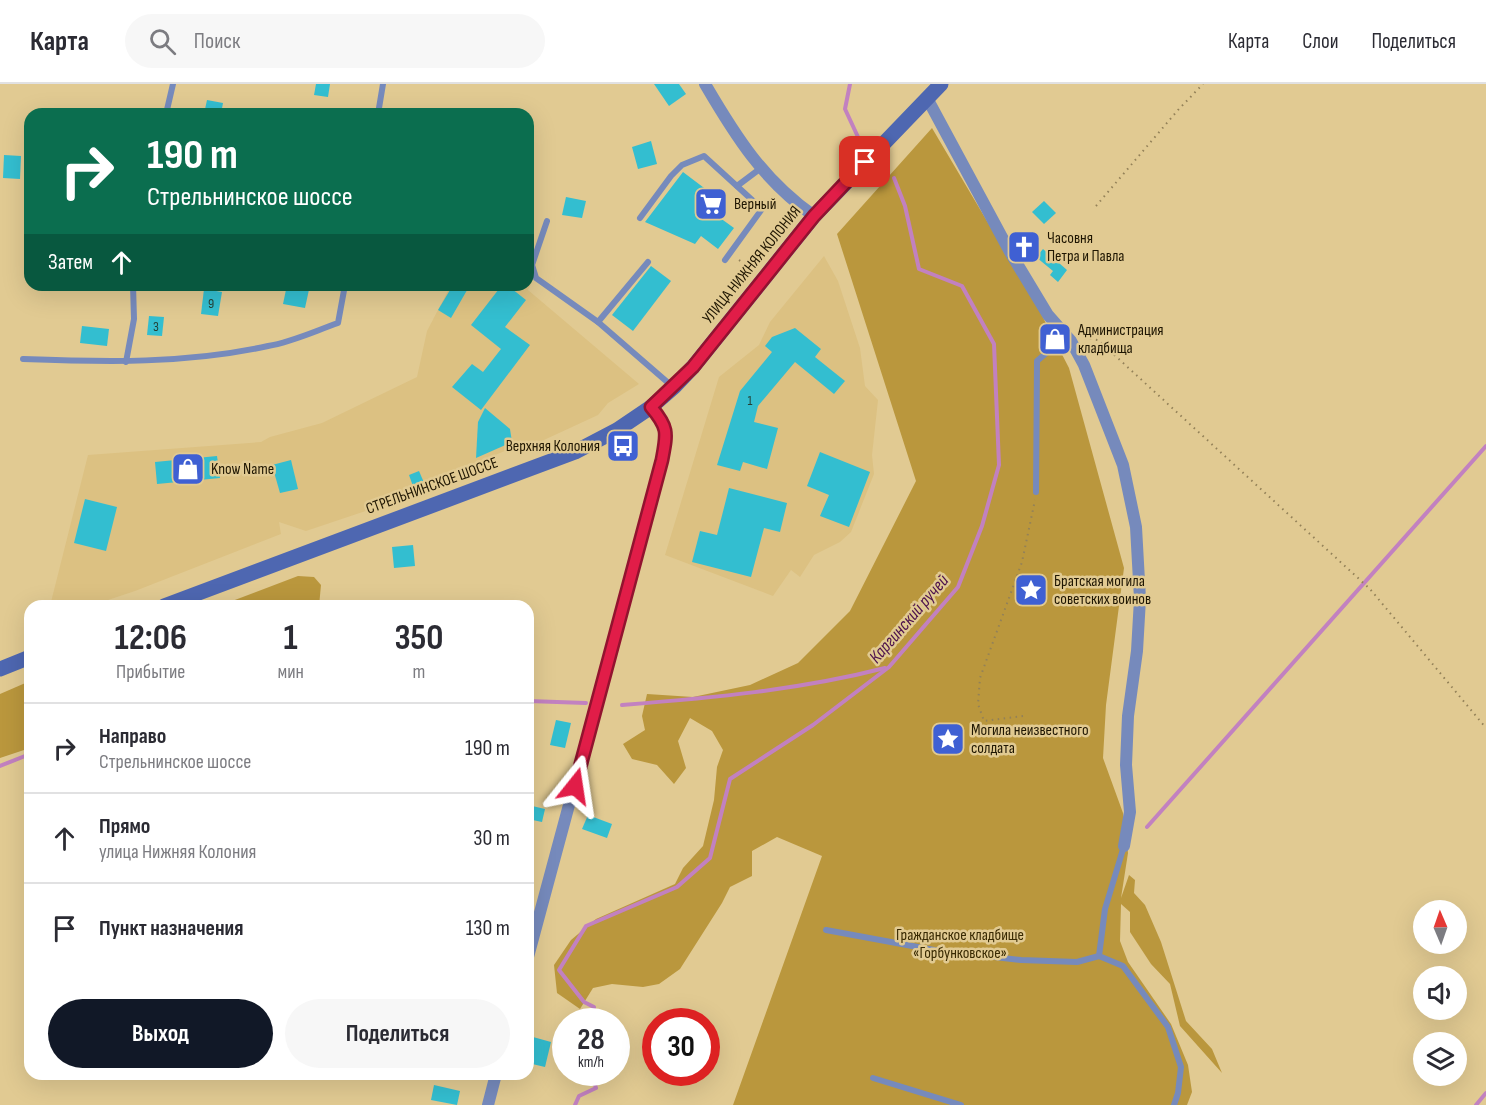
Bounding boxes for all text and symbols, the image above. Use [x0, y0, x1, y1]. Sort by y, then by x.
search box [125, 14, 545, 68]
text: Карта [30, 25, 89, 58]
icon: search [146, 25, 179, 58]
text: Поиск [194, 28, 240, 55]
text: Карта [1228, 29, 1269, 54]
text: Слои [1302, 29, 1338, 54]
text: Поделиться [1371, 29, 1456, 54]
text: 190 m [147, 130, 238, 181]
icon: right [48, 132, 126, 210]
pin [839, 136, 890, 187]
icon: arrive [848, 145, 881, 178]
text: Стрельнинское шоссе [147, 181, 353, 213]
supermarket icon: Верный [693, 186, 729, 222]
place label: Верный [734, 195, 776, 214]
street label: УЛИЦА НИЖНЯЯ КОЛОНИЯ [699, 202, 805, 328]
church icon: Часовня Петра и Павла [1006, 229, 1042, 265]
place label: Часовня Петра и Павла [1047, 229, 1125, 266]
icon: ahead [105, 246, 138, 279]
text: Затем [48, 249, 93, 276]
house number: 9 [208, 295, 214, 312]
house number: 3 [153, 318, 159, 335]
shop icon: Администрация кладбища [1037, 321, 1073, 357]
place label: Администрация кладбища [1077, 321, 1164, 358]
house number: 1 [748, 392, 753, 409]
bus stop icon: Верхняя Колония [605, 428, 641, 464]
place label: Верхняя Колония [506, 437, 600, 456]
shop icon: Know Name [170, 451, 206, 487]
street label: СТРЕЛЬНИНСКОЕ ШОССЕ [363, 453, 501, 519]
place label: Know Name [211, 460, 274, 479]
water label: Каргинский ручей [865, 570, 954, 668]
place icon: Братская могила советских воинов [1013, 572, 1049, 608]
place label: Братская могила советских воинов [1054, 572, 1151, 609]
text: 12:06 [114, 617, 187, 660]
text: 1 [284, 617, 298, 660]
text: 350 [394, 617, 443, 660]
text: Прибытие [116, 660, 185, 684]
text: мин [277, 660, 304, 684]
text: m [413, 660, 425, 684]
place icon: Могила неизвестного солдата [930, 721, 966, 757]
place label: Могила неизвестного солдата [971, 721, 1089, 758]
text: Направо [99, 723, 166, 750]
icon: right [48, 732, 81, 765]
text: 190 m [465, 735, 510, 762]
text: Стрельнинское шоссе [99, 750, 251, 774]
position arrow [543, 754, 607, 818]
text: Прямо [99, 813, 150, 840]
icon: ahead [48, 822, 81, 855]
text: 30 m [473, 825, 510, 852]
text: улица Нижняя Колония [99, 840, 256, 864]
north arrow [1413, 900, 1467, 954]
map controls [1413, 900, 1467, 1086]
icon: arrive [48, 912, 81, 945]
text: Пункт назначения [99, 915, 243, 942]
text: 130 m [466, 915, 510, 942]
park label: Гражданское кладбище «Горбунковское» [896, 926, 1024, 963]
button: sound [1413, 966, 1467, 1020]
button: Выход [48, 999, 273, 1068]
button: Поделиться [285, 999, 510, 1068]
speed limit sign: 30 [642, 1008, 720, 1086]
text: 28 [577, 1022, 605, 1058]
button: layers [1413, 1032, 1467, 1086]
text: km/h [578, 1053, 604, 1072]

